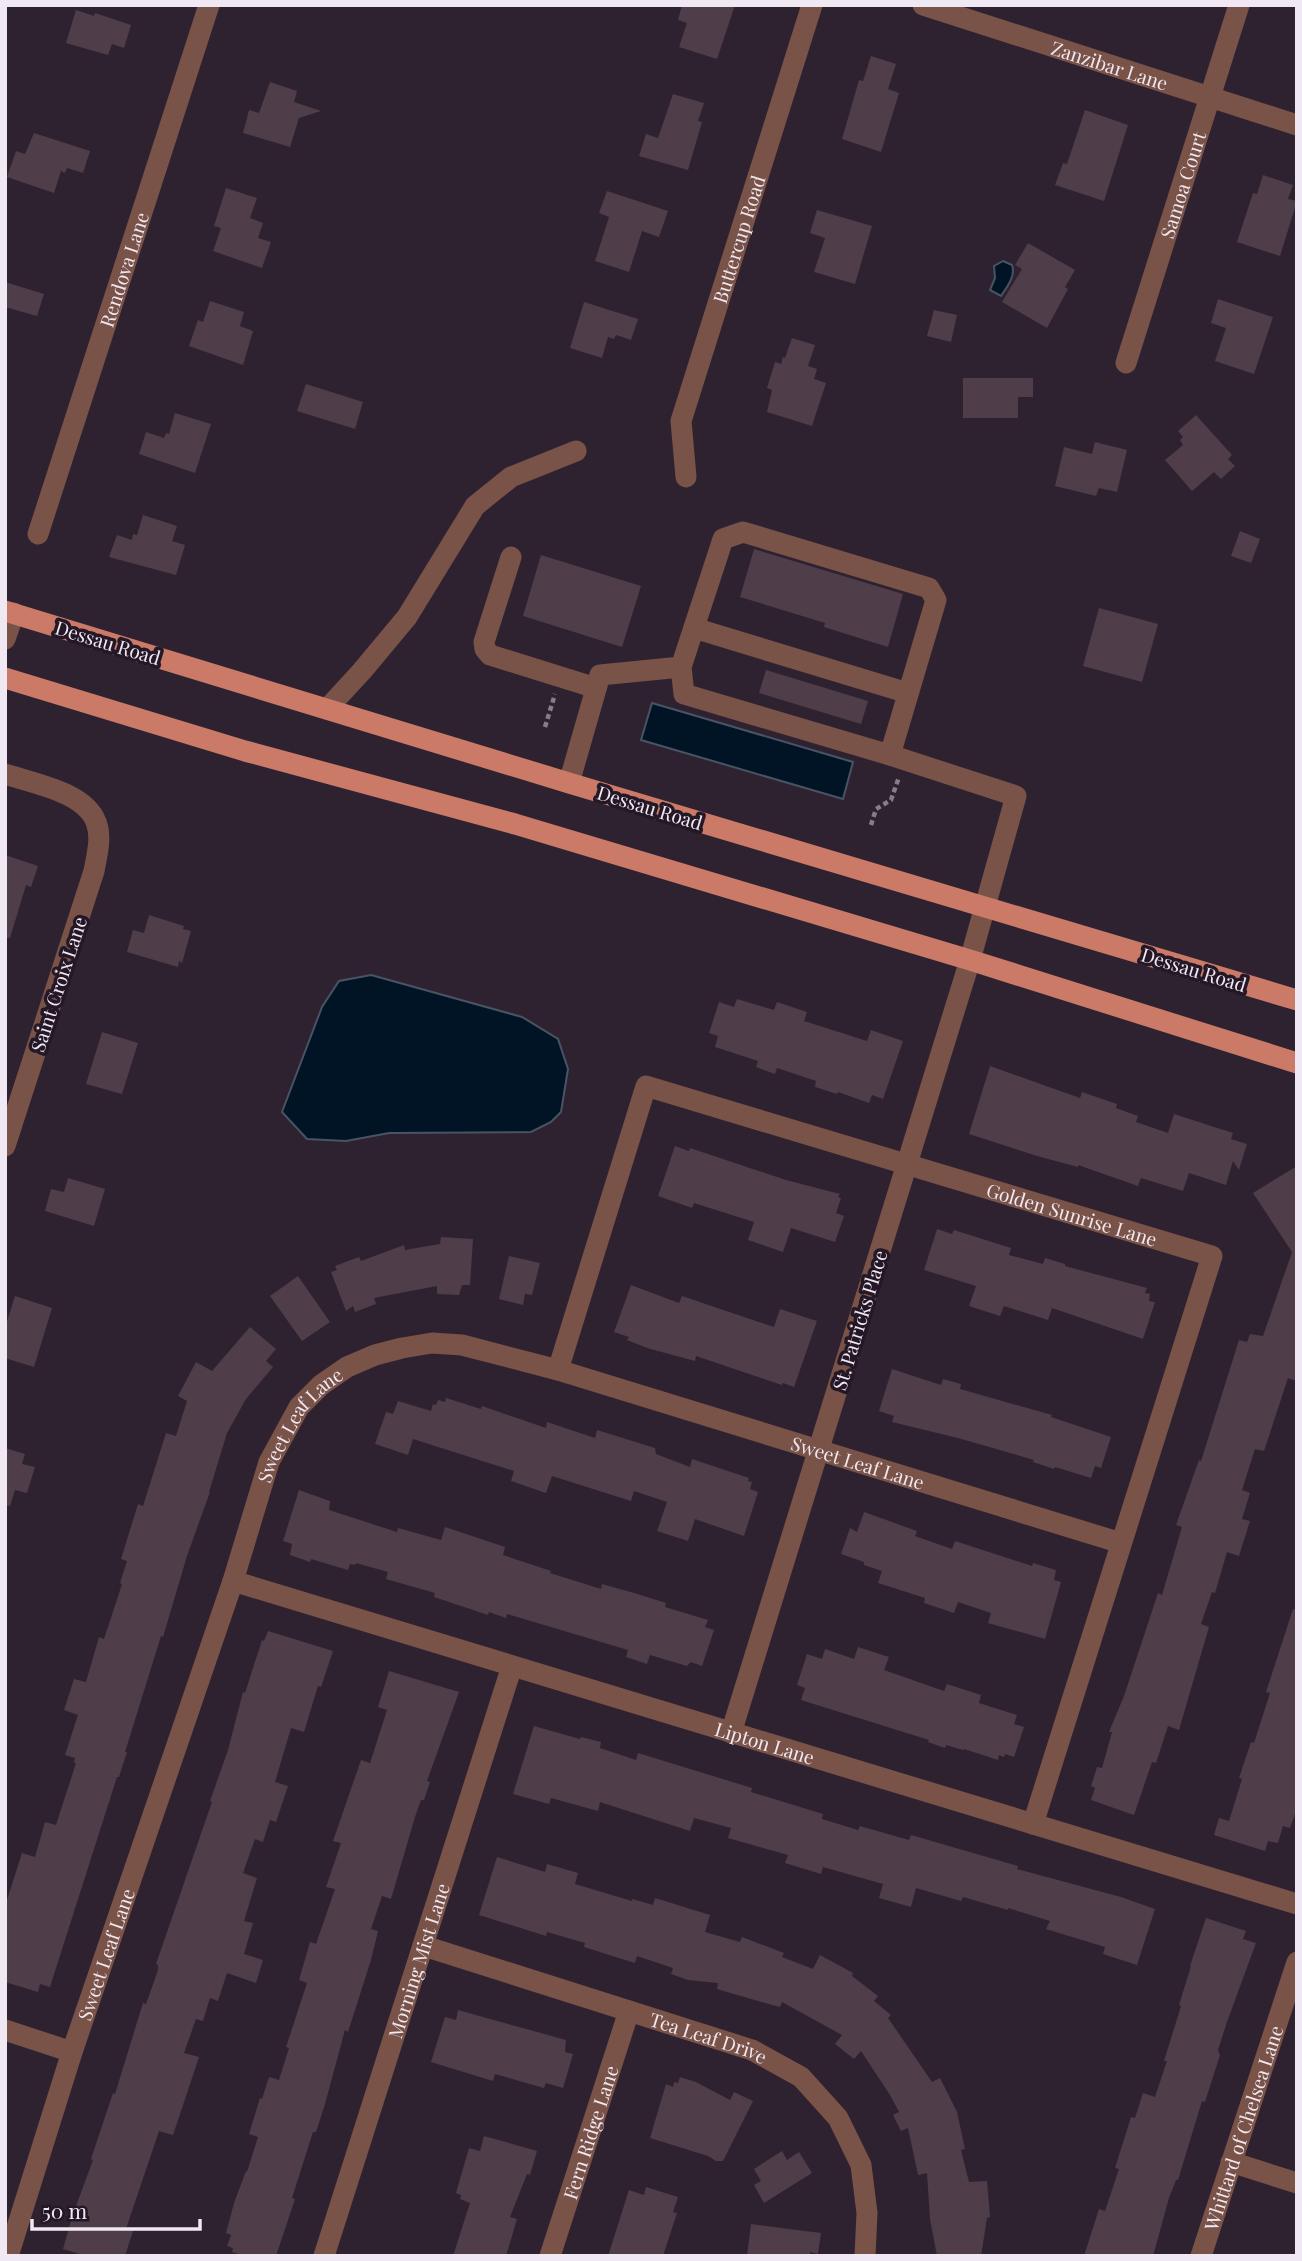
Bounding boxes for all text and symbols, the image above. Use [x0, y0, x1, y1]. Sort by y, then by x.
street label: Zanzibar Lane [1048, 34, 1171, 96]
street label: Samoa Court [1153, 128, 1211, 241]
street label: Buttercup Road [706, 172, 771, 306]
street label: Rendova Lane [93, 209, 154, 330]
street label: Dessau Road [52, 614, 164, 670]
street label: Dessau Road [594, 779, 706, 835]
street label: Saint Croix Lane [24, 913, 92, 1055]
street label: Dessau Road [1138, 941, 1250, 997]
street label: Golden Sunrise Lane [983, 1176, 1160, 1252]
street label: St. Patricks Place [825, 1247, 893, 1393]
street label: Sweet Leaf Lane [250, 1361, 348, 1486]
street label: Sweet Leaf Lane [788, 1429, 928, 1495]
street label: Lipton Lane [712, 1715, 818, 1770]
street label: Morning Mist Lane [381, 1880, 455, 2041]
street label: Sweet Leaf Lane [71, 1885, 140, 2024]
street label: Tea Leaf Drive [647, 2005, 772, 2069]
street label: Whittard of Chelsea Lane [1197, 2022, 1289, 2235]
street label: Fern Ridge Lane [556, 2062, 624, 2203]
scale bar [32, 2188, 200, 2232]
text: 50 m [42, 2196, 88, 2224]

